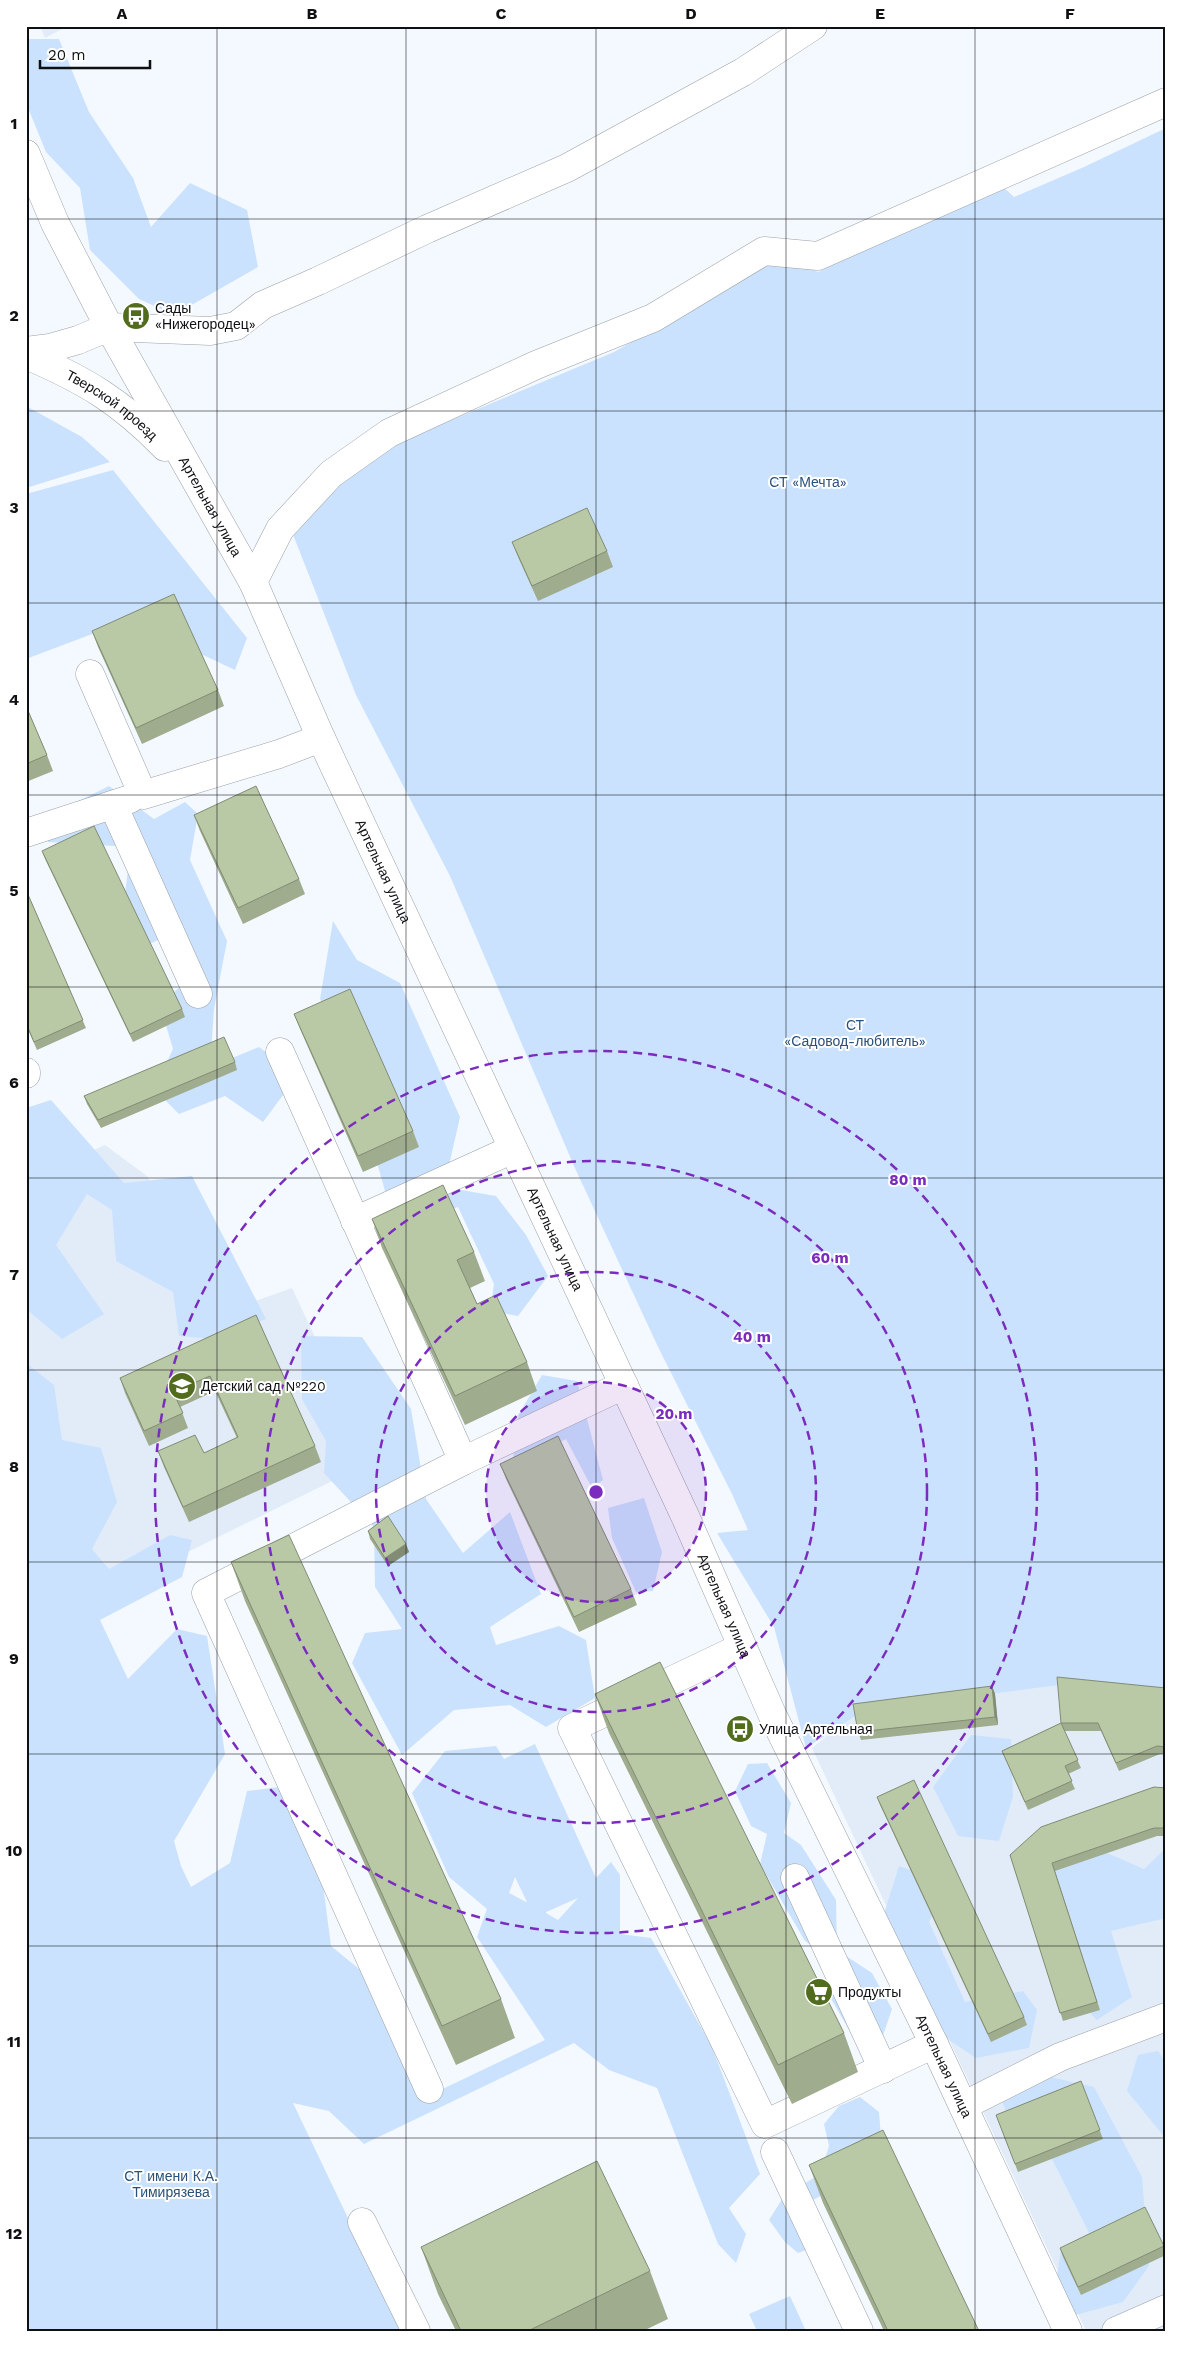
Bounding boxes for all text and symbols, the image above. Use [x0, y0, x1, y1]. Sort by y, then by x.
text: A [117, 4, 128, 23]
text: B [307, 4, 318, 23]
text: C [496, 4, 507, 23]
text: D [685, 4, 697, 23]
text: E [875, 4, 885, 23]
text: F [1065, 4, 1075, 23]
scale bar [40, 38, 150, 70]
text: 20 m [48, 46, 86, 64]
text: 1 [11, 114, 17, 133]
place label: Сады «Нижегородец» [155, 300, 256, 332]
bus stop icon: Сады «Нижегородец» [121, 301, 151, 331]
text: 2 [9, 306, 19, 325]
street label: Тверской проезд [64, 367, 161, 443]
street label: Артельная улица [176, 454, 245, 559]
park label: СТ «Мечта» [769, 474, 847, 490]
text: 3 [9, 498, 19, 517]
text: 4 [9, 690, 19, 709]
street label: Артельная улица [352, 817, 414, 926]
text: 5 [9, 881, 19, 900]
park label: СТ «Садовод-любитель» [784, 1017, 926, 1049]
text: 6 [9, 1073, 19, 1092]
text: 80 m [889, 1171, 927, 1189]
street label: Артельная улица [524, 1185, 586, 1293]
text: 60 m [811, 1249, 849, 1267]
text: 7 [9, 1265, 19, 1284]
text: 40 m [733, 1328, 771, 1346]
school or university icon: Детский сад №220 [167, 1371, 197, 1401]
place label: Детский сад №220 [201, 1378, 326, 1394]
text: 20 m [655, 1405, 693, 1423]
text: 8 [9, 1457, 19, 1476]
centre of rings [587, 1483, 605, 1501]
street label: Артельная улица [695, 1551, 754, 1661]
text: 9 [9, 1649, 19, 1668]
bus stop icon: Улица Артельная [725, 1714, 755, 1744]
place label: Улица Артельная [759, 1721, 872, 1737]
text: 10 [5, 1841, 23, 1860]
supermarket icon: Продукты [804, 1977, 834, 2007]
place label: Продукты [838, 1984, 901, 2000]
street label: Артельная улица [913, 2012, 975, 2120]
text: 11 [7, 2032, 21, 2051]
park label: СТ имени К.А. Тимирязева [124, 2168, 218, 2200]
text: 12 [6, 2224, 22, 2243]

